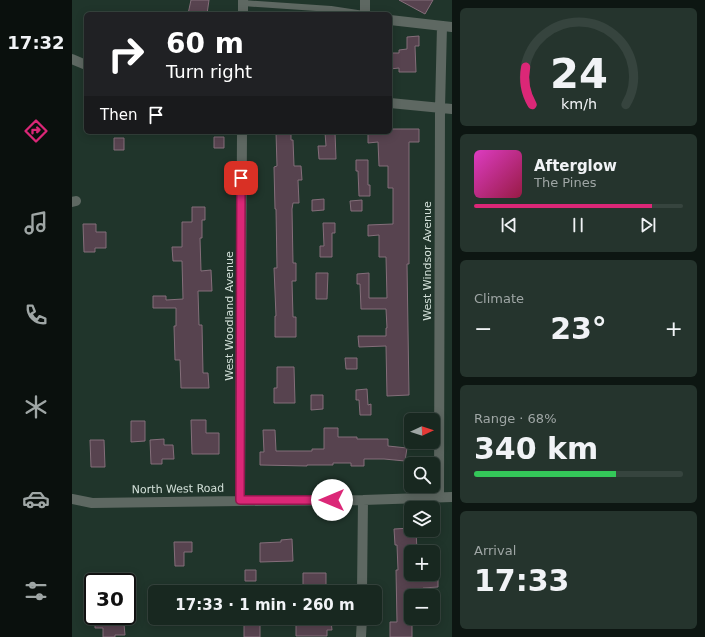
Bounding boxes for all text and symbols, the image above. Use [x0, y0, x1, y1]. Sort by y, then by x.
text: 60 m [166, 27, 244, 60]
icon: right [100, 28, 152, 80]
text: 17:32 [7, 32, 65, 53]
text: 24 [550, 49, 607, 98]
text: Turn right [166, 61, 252, 82]
text: km/h [560, 95, 597, 111]
icon: arrive [145, 104, 167, 126]
text: Then [100, 106, 137, 124]
icon: directions [22, 117, 50, 145]
text: Afterglow [534, 157, 617, 175]
pin [224, 161, 258, 195]
icon: arrive [230, 167, 252, 189]
text: The Pines [534, 175, 597, 190]
street label: West Windsor Avenue [421, 201, 434, 321]
icon: music [22, 209, 50, 237]
icon: previous [498, 214, 520, 236]
icon: pause [567, 214, 589, 236]
icon: next [637, 214, 659, 236]
street label: West Woodland Avenue [223, 251, 236, 381]
text: Climate [474, 291, 524, 306]
icon: phone [22, 301, 50, 329]
text: 23° [550, 311, 607, 346]
text: − [474, 316, 492, 341]
text: + [665, 316, 683, 341]
icon: climate [22, 393, 50, 421]
text: Range · 68% [474, 411, 557, 426]
north arrow [404, 413, 440, 449]
map controls [404, 413, 440, 625]
text: 340 km [474, 431, 598, 466]
button: search [404, 457, 440, 493]
position arrow [311, 479, 353, 521]
street label: North West Road [132, 482, 224, 496]
icon: car [22, 485, 50, 513]
button: layers [404, 501, 440, 537]
text: Arrival [474, 543, 516, 558]
button: + [404, 545, 440, 581]
text: 17:33 [474, 563, 570, 598]
speed limit sign: 30 [84, 573, 136, 625]
icon: filters [22, 577, 50, 605]
button: − [404, 589, 440, 625]
text: 17:33 · 1 min · 260 m [175, 596, 355, 614]

